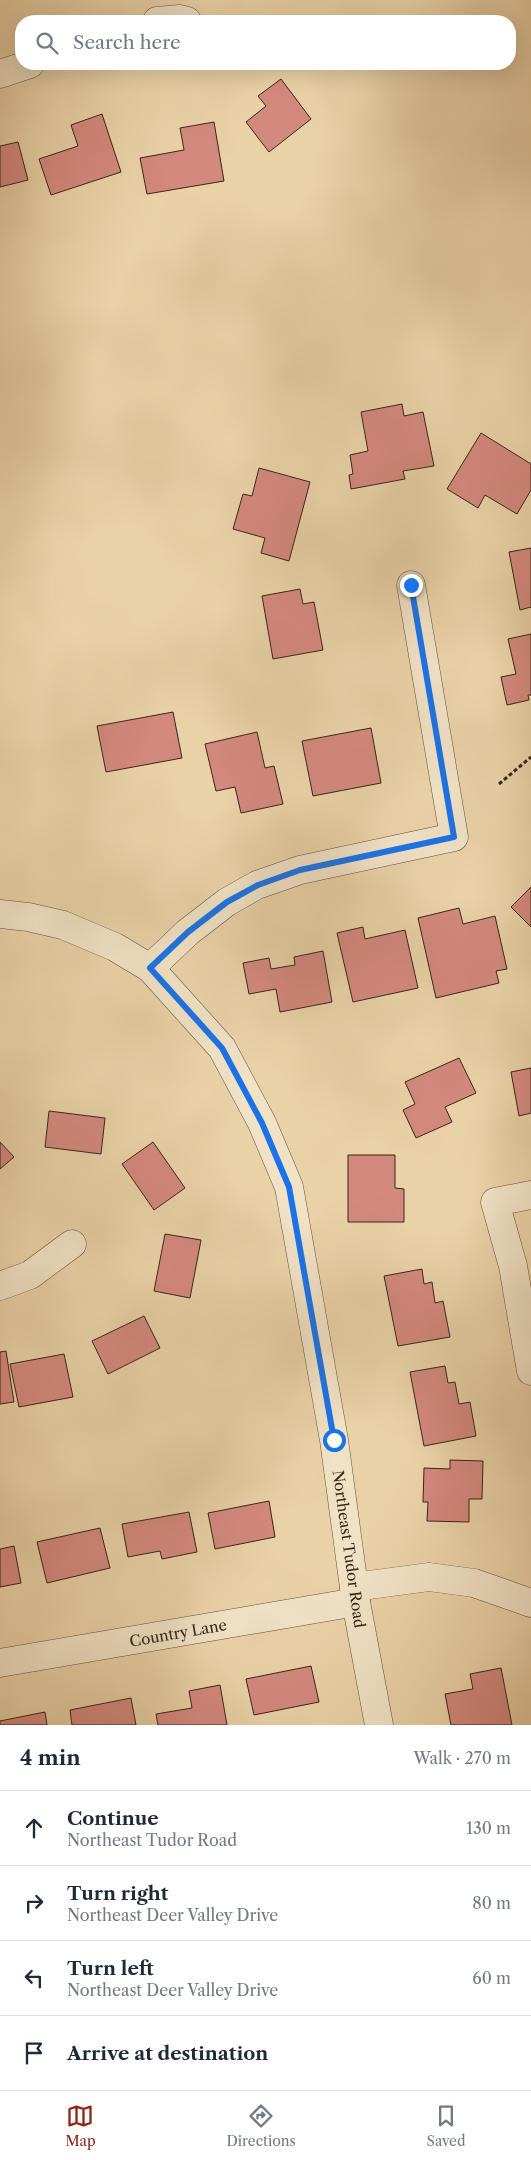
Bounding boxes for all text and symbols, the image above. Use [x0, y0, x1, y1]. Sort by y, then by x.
search box [15, 15, 516, 70]
icon: search [33, 29, 61, 57]
text: Search here [73, 31, 181, 54]
route end [400, 574, 423, 597]
route start [323, 1429, 346, 1452]
street label: Northeast Tudor Road [329, 1469, 369, 1629]
street label: Country Lane [128, 1615, 228, 1651]
text: 4 min [20, 1745, 81, 1770]
text: Walk · 270 m [413, 1748, 511, 1768]
text: Continue [67, 1807, 159, 1830]
icon: ahead [20, 1814, 48, 1842]
text: 130 m [466, 1818, 511, 1838]
text: Northeast Tudor Road [67, 1830, 237, 1850]
text: Turn right [67, 1882, 168, 1905]
icon: right [20, 1889, 48, 1917]
text: 80 m [472, 1893, 511, 1913]
text: Northeast Deer Valley Drive [67, 1905, 278, 1925]
text: Turn left [67, 1957, 154, 1980]
icon: left [20, 1964, 48, 1992]
text: 60 m [472, 1968, 511, 1988]
text: Northeast Deer Valley Drive [67, 1980, 278, 2000]
icon: arrive [20, 2039, 48, 2067]
text: Arrive at destination [67, 2042, 268, 2065]
tab: Map [65, 2102, 96, 2150]
tab: Directions [226, 2102, 296, 2150]
tab: Saved [427, 2102, 465, 2150]

